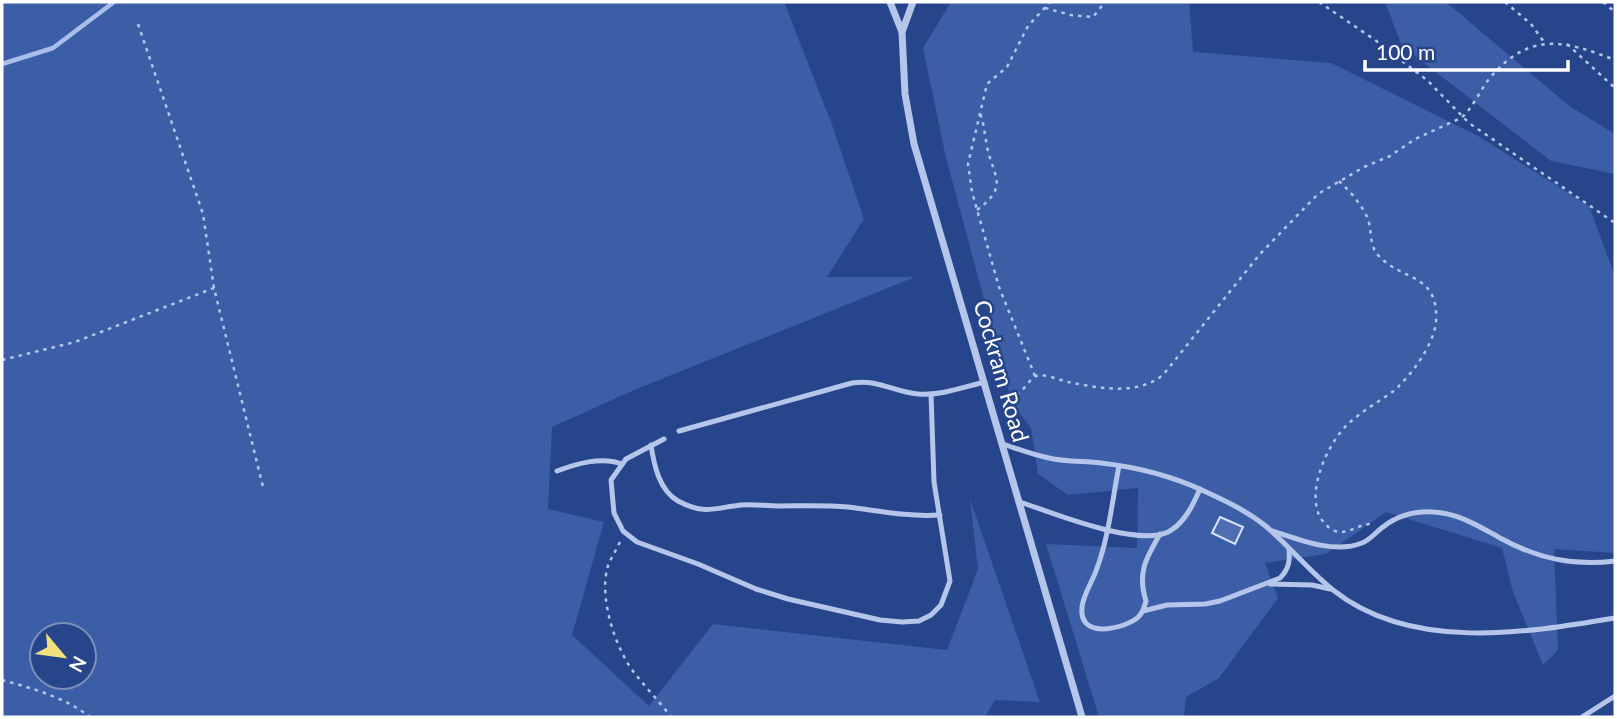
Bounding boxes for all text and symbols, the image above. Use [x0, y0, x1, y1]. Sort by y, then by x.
scale bar [1365, 28, 1568, 72]
text: 100 m [1376, 39, 1435, 64]
street label: Cockram Road [968, 297, 1036, 445]
north arrow [28, 621, 98, 691]
text: N [65, 653, 92, 676]

